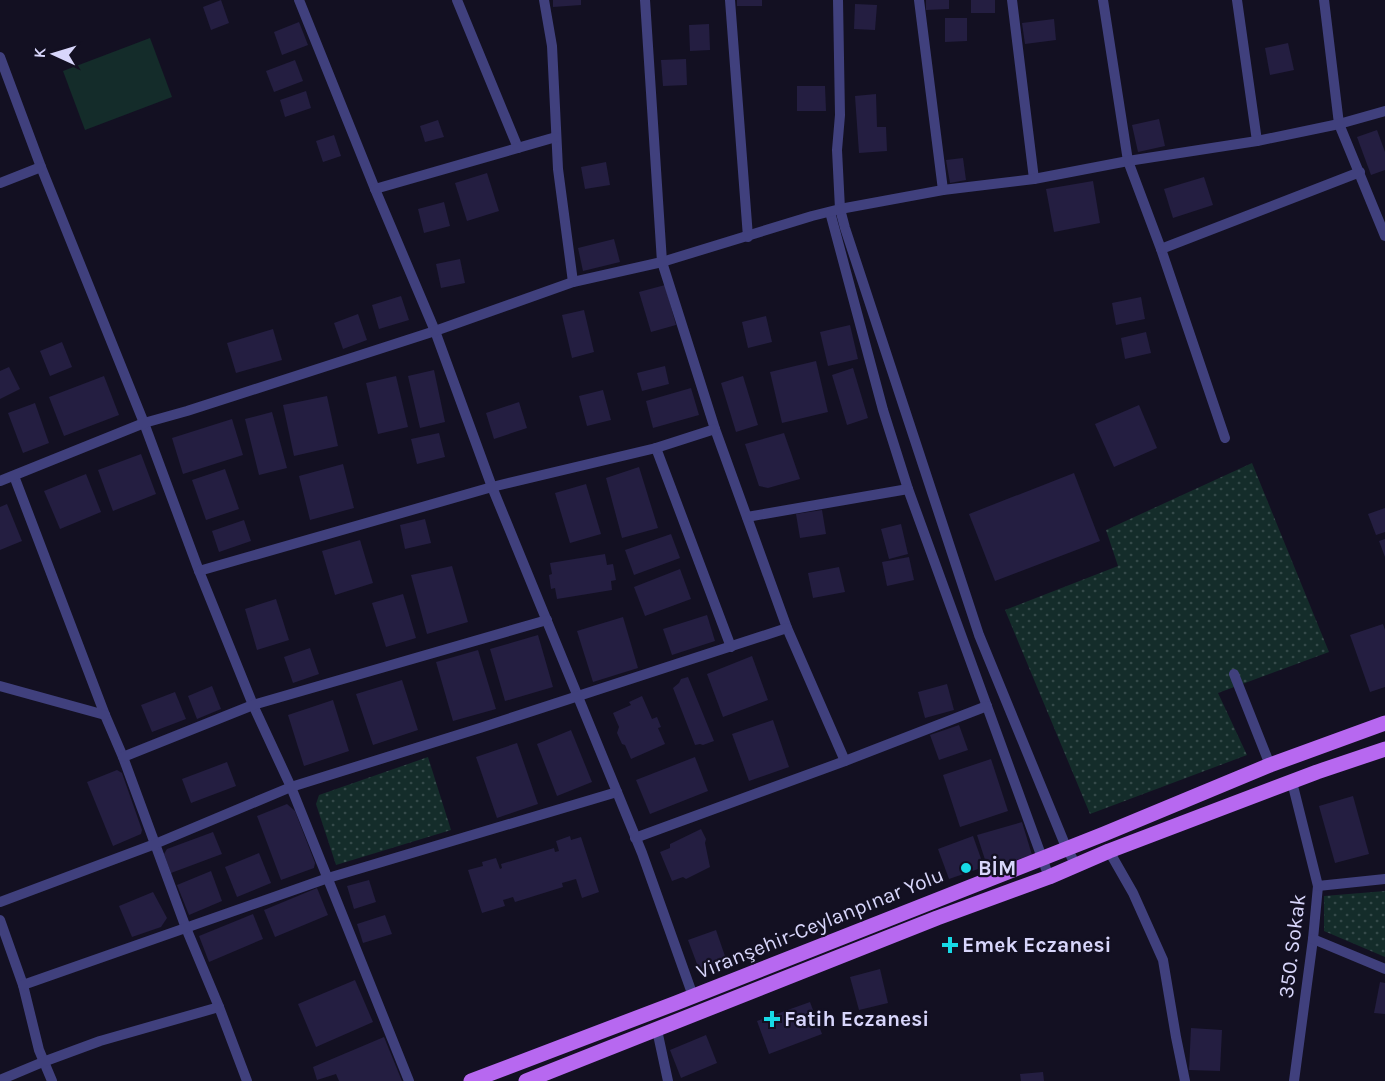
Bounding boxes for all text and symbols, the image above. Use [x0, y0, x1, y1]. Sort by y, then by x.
north arrow [24, 24, 84, 84]
text: K [30, 47, 49, 59]
place label: BİM [978, 855, 1016, 880]
marker: BİM [959, 861, 973, 875]
street label: Viranşehir-Ceylanpınar Yolu [693, 862, 947, 984]
street label: 350. Sokak [1274, 892, 1310, 1000]
place label: Emek Eczanesi [962, 933, 1111, 957]
marker: Emek Eczanesi [943, 938, 957, 952]
place label: Fatih Eczanesi [784, 1007, 929, 1031]
marker: Fatih Eczanesi [765, 1012, 779, 1026]

